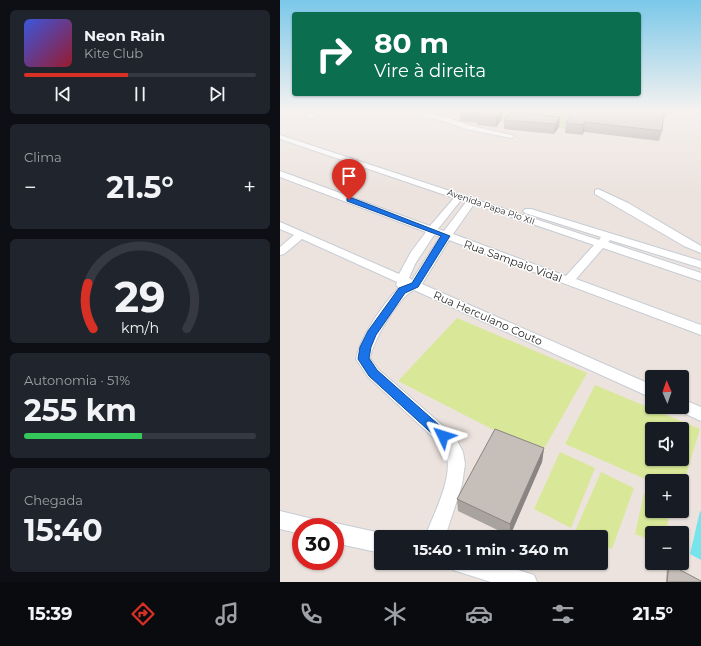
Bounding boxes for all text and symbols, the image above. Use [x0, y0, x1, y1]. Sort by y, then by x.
text: Neon Rain [84, 26, 165, 45]
text: 80 m [374, 26, 449, 60]
icon: right [308, 28, 360, 80]
text: Kite Club [84, 45, 143, 61]
text: Vire à direita [374, 60, 486, 82]
icon: previous [52, 83, 74, 105]
icon: pause [129, 83, 151, 105]
icon: next [206, 83, 228, 105]
text: Clima [24, 149, 62, 165]
pin [332, 159, 366, 200]
icon: arrive [338, 165, 360, 187]
text: 21.5° [106, 169, 174, 206]
text: − [24, 174, 37, 201]
text: + [243, 174, 256, 201]
street label: Avenida Papa Pio XII [446, 186, 536, 227]
street label: Rua Sampaio Vidal [462, 237, 564, 285]
text: 29 [114, 272, 166, 322]
street label: Rua Herculano Couto [431, 288, 545, 348]
text: km/h [121, 319, 159, 337]
north arrow [645, 370, 689, 414]
map controls [645, 370, 689, 570]
text: Autonomia · 51% [24, 372, 130, 388]
text: 255 km [24, 392, 137, 429]
position arrow [422, 415, 464, 457]
button: sound [645, 422, 689, 466]
button: + [645, 474, 689, 518]
text: Chegada [24, 492, 83, 508]
text: 15:40 [24, 512, 103, 549]
speed limit sign: 30 [292, 518, 344, 570]
button: − [645, 526, 689, 570]
text: 15:40 · 1 min · 340 m [413, 540, 569, 559]
icon: directions [129, 600, 157, 628]
icon: music [213, 600, 241, 628]
icon: phone [297, 600, 325, 628]
icon: climate [381, 600, 409, 628]
icon: car [465, 600, 493, 628]
icon: filters [549, 600, 577, 628]
text: 15:39 [28, 603, 73, 625]
text: 21.5° [632, 603, 673, 625]

